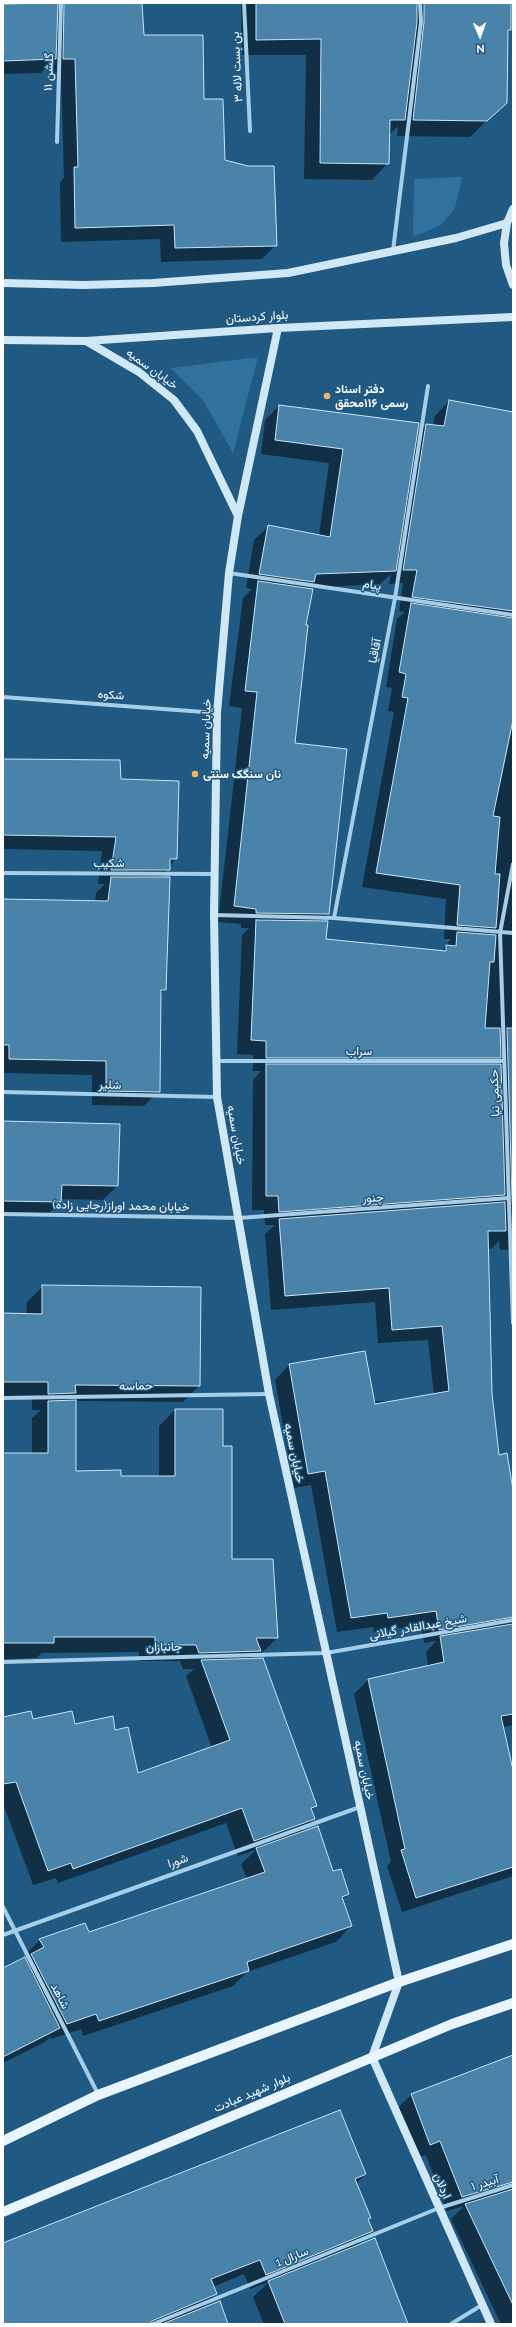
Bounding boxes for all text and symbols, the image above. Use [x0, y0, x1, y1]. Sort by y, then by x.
north arrow [460, 16, 500, 56]
street label: بن بست لاله ۳ [228, 31, 246, 103]
text: N [476, 42, 485, 55]
street label: گلشن ۱۱ [41, 53, 57, 91]
street label: بلوار کردستان [225, 308, 289, 326]
street label: خیابان سمیه [123, 345, 181, 393]
place label: دفتر اسناد رسمی ۱۱۶محقق [335, 382, 408, 410]
marker: دفتر اسناد رسمی ۱۱۶محقق [322, 391, 332, 401]
street label: پیام [362, 576, 382, 594]
street label: آقاقیا [366, 637, 384, 665]
street label: شکوه [97, 687, 125, 703]
street label: خیابان سمیه [198, 699, 214, 759]
place label: نان سنگک سنتی [203, 767, 281, 781]
marker: نان سنگک سنتی [190, 769, 200, 779]
street label: شکیب [93, 856, 125, 870]
street label: سراب [346, 1044, 372, 1058]
street label: حکیمی نیا [487, 1069, 503, 1117]
street label: شلیر [99, 1078, 121, 1092]
street label: خیابان سمیه [224, 1104, 248, 1166]
street label: چنور [362, 1190, 384, 1206]
street label: خیابان محمد اوراز(رجایی زاده) [52, 1198, 190, 1214]
street label: حماسه [119, 1379, 153, 1393]
street label: خیابان سمیه [281, 1422, 307, 1484]
street label: شیخ عبدالقادر گیلانی [368, 1611, 468, 1643]
street label: جانبازان [146, 1639, 182, 1655]
street label: خیابان سمیه [351, 1739, 377, 1801]
street label: شورا [166, 1851, 190, 1871]
street label: شاهد [47, 1981, 73, 2011]
street label: بلوار شهید عبادت [212, 2070, 292, 2116]
street label: اردلان [430, 2171, 454, 2201]
street label: آبیدر ۱ [470, 2172, 500, 2194]
street label: سارال 1 [273, 2244, 311, 2270]

